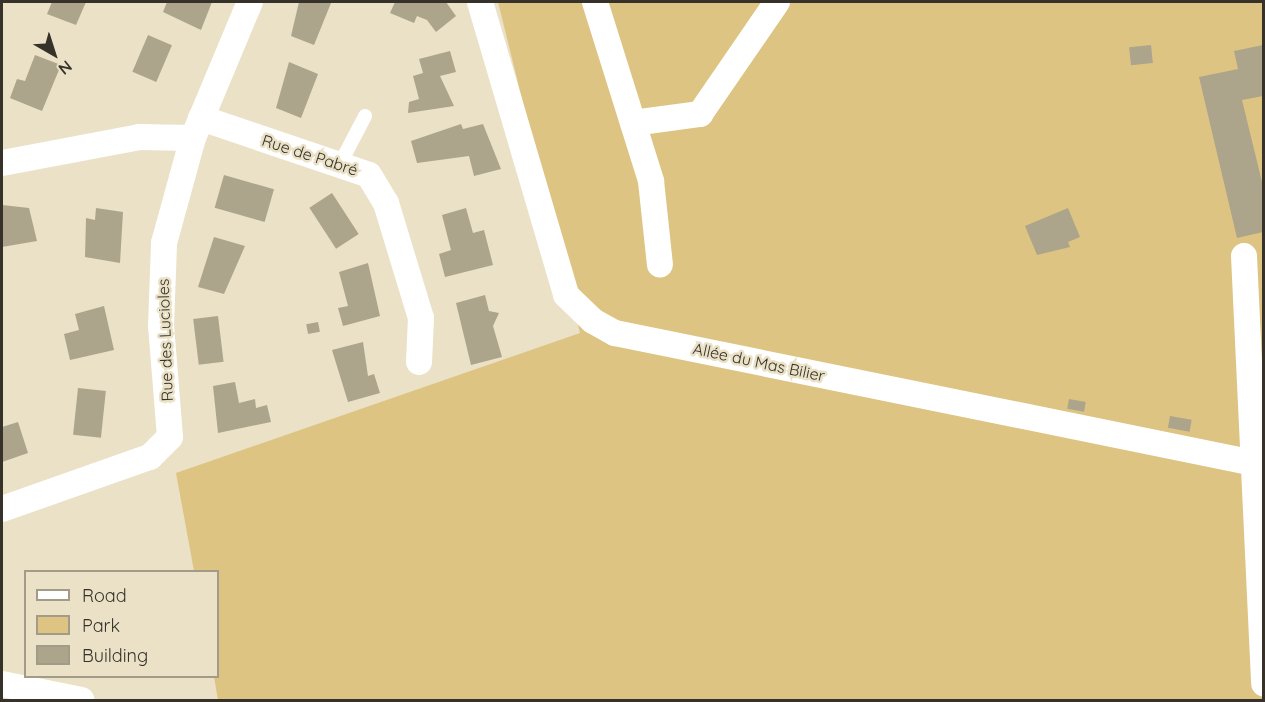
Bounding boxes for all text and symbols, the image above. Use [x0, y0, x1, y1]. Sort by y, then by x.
north arrow [24, 24, 84, 84]
text: N [54, 57, 76, 79]
street label: Rue de Pabré [260, 130, 360, 180]
street label: Rue des Lucioles [153, 278, 177, 402]
street label: Allée du Mas Bilier [691, 339, 827, 385]
legend [24, 570, 219, 678]
text: Road [82, 584, 127, 607]
text: Park [82, 614, 120, 637]
text: Building [82, 644, 148, 667]

